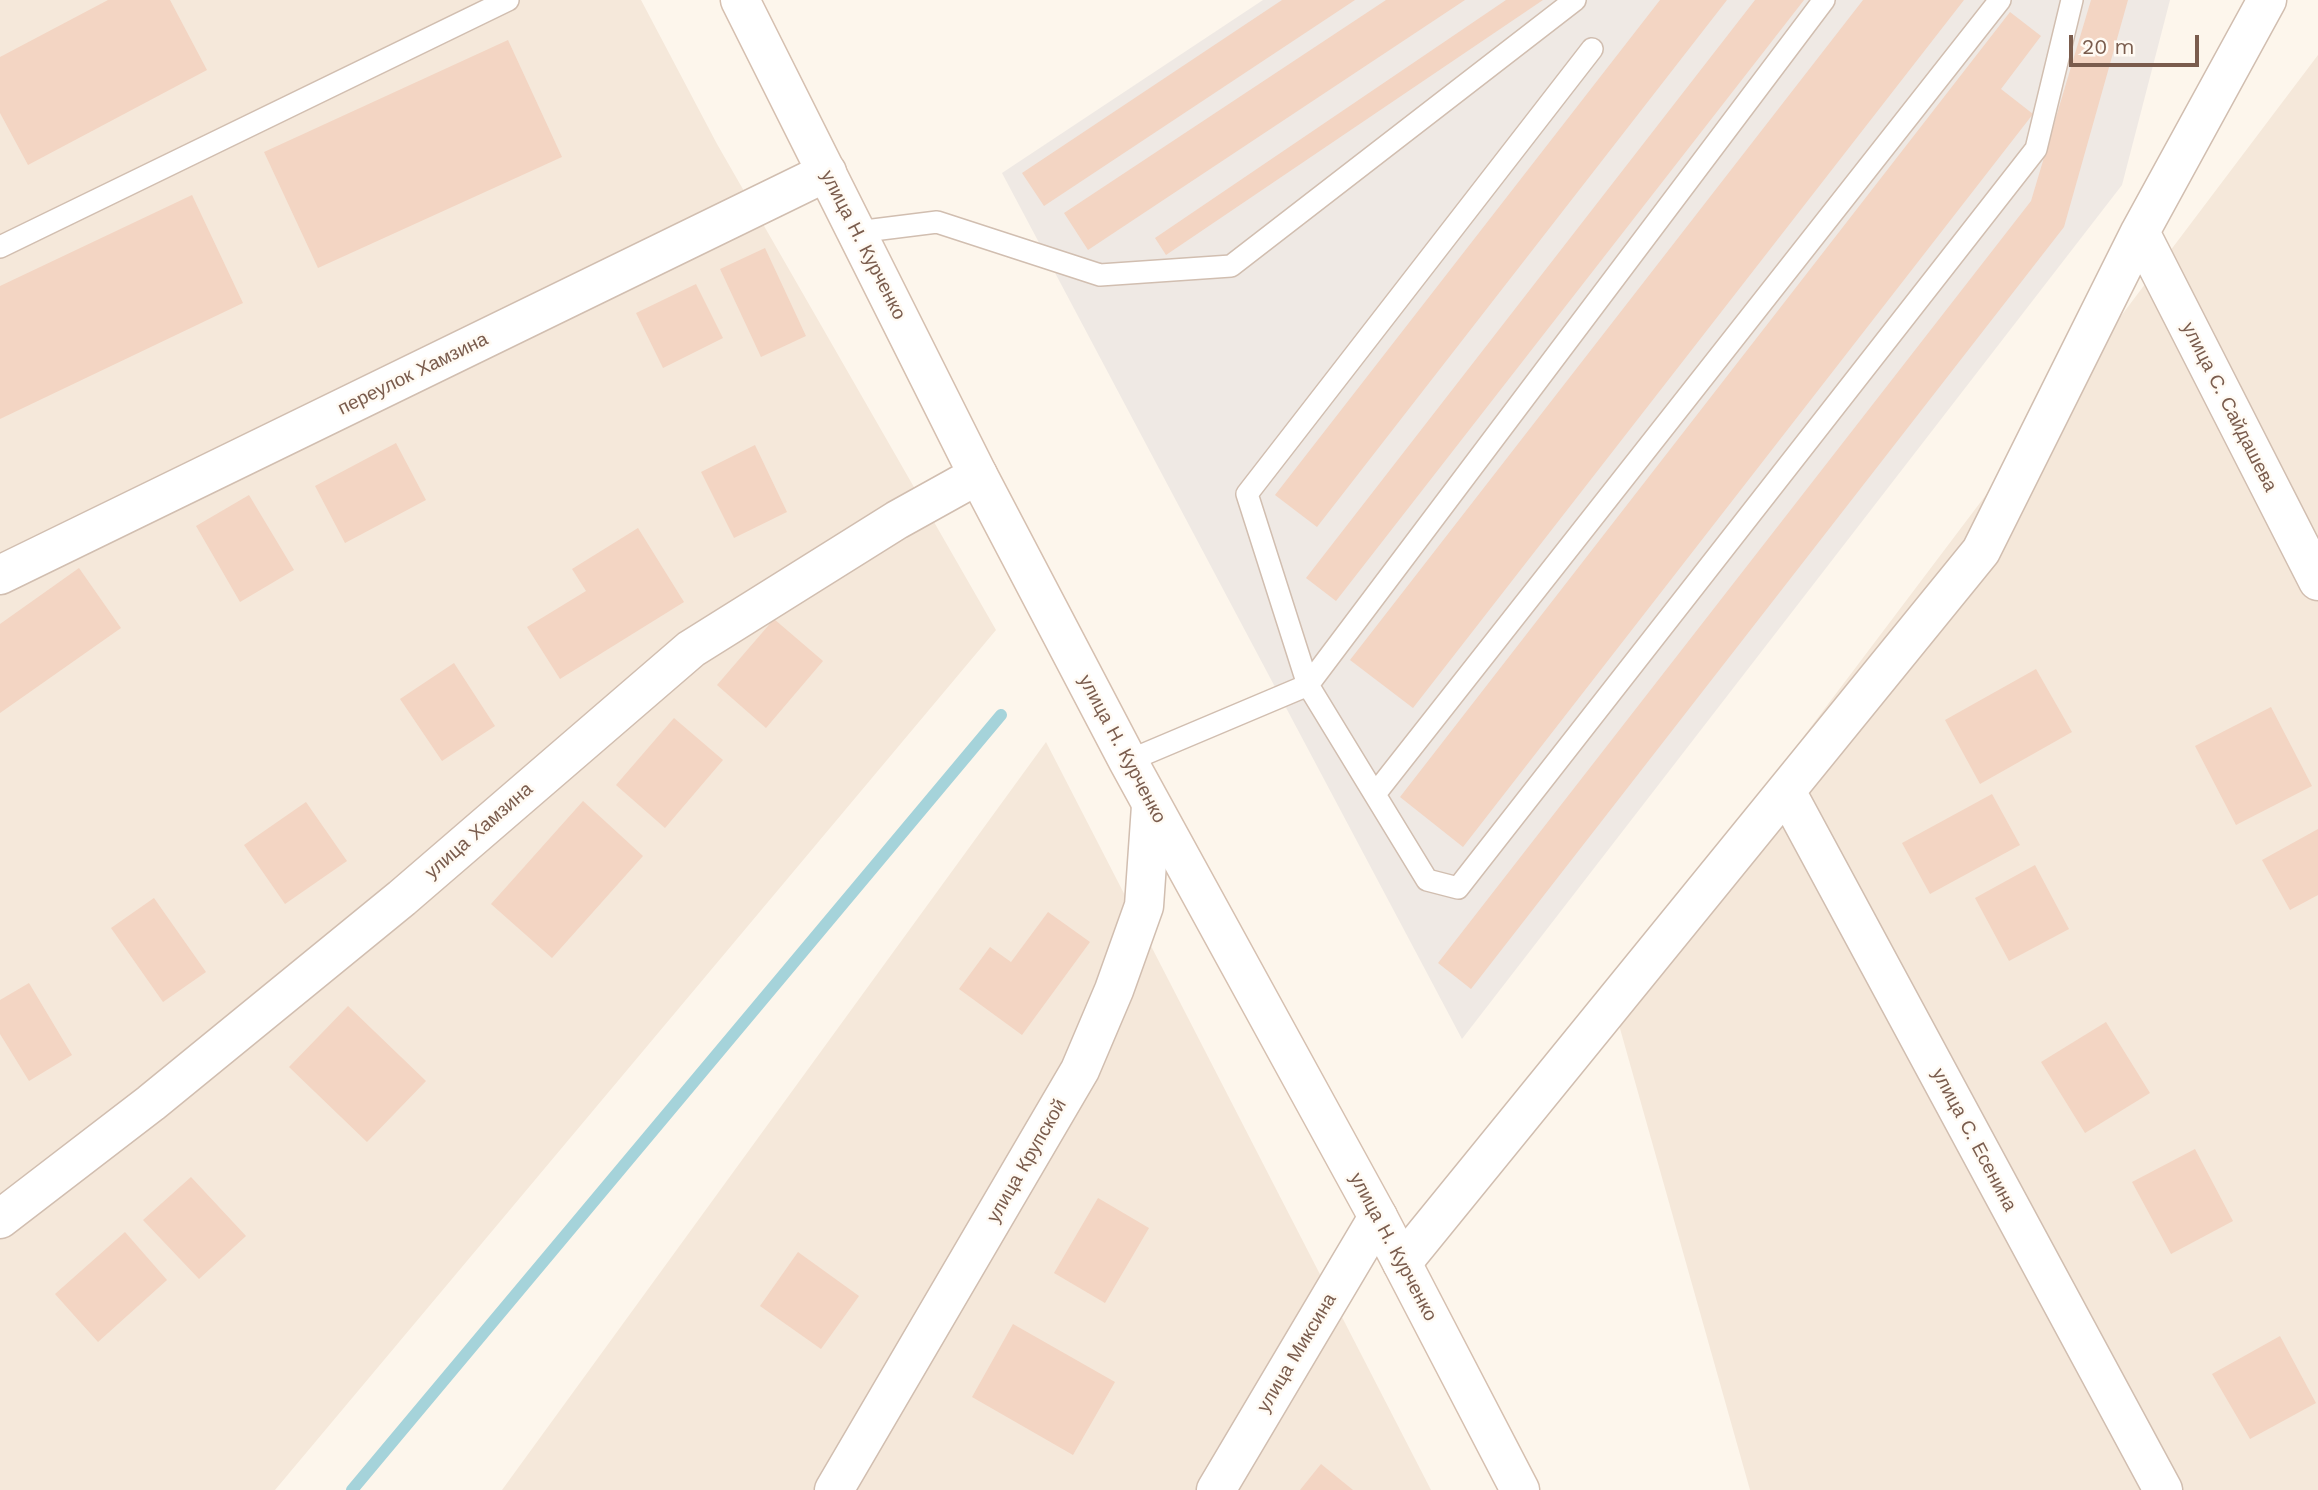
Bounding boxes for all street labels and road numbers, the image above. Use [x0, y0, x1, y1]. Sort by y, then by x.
street label: улица Н. Курченко [815, 167, 911, 323]
street label: улица С. Сайдашева [2176, 319, 2282, 495]
street label: переулок Хамзина [334, 328, 492, 420]
street label: улица Н. Курченко [1073, 671, 1171, 827]
street label: улица Хамзина [421, 778, 537, 884]
street label: улица С. Есенина [1927, 1065, 2021, 1215]
street label: улица Крупской [982, 1095, 1072, 1227]
street label: улица Н. Курченко [1344, 1169, 1442, 1325]
street label: улица Миксина [1253, 1289, 1341, 1417]

